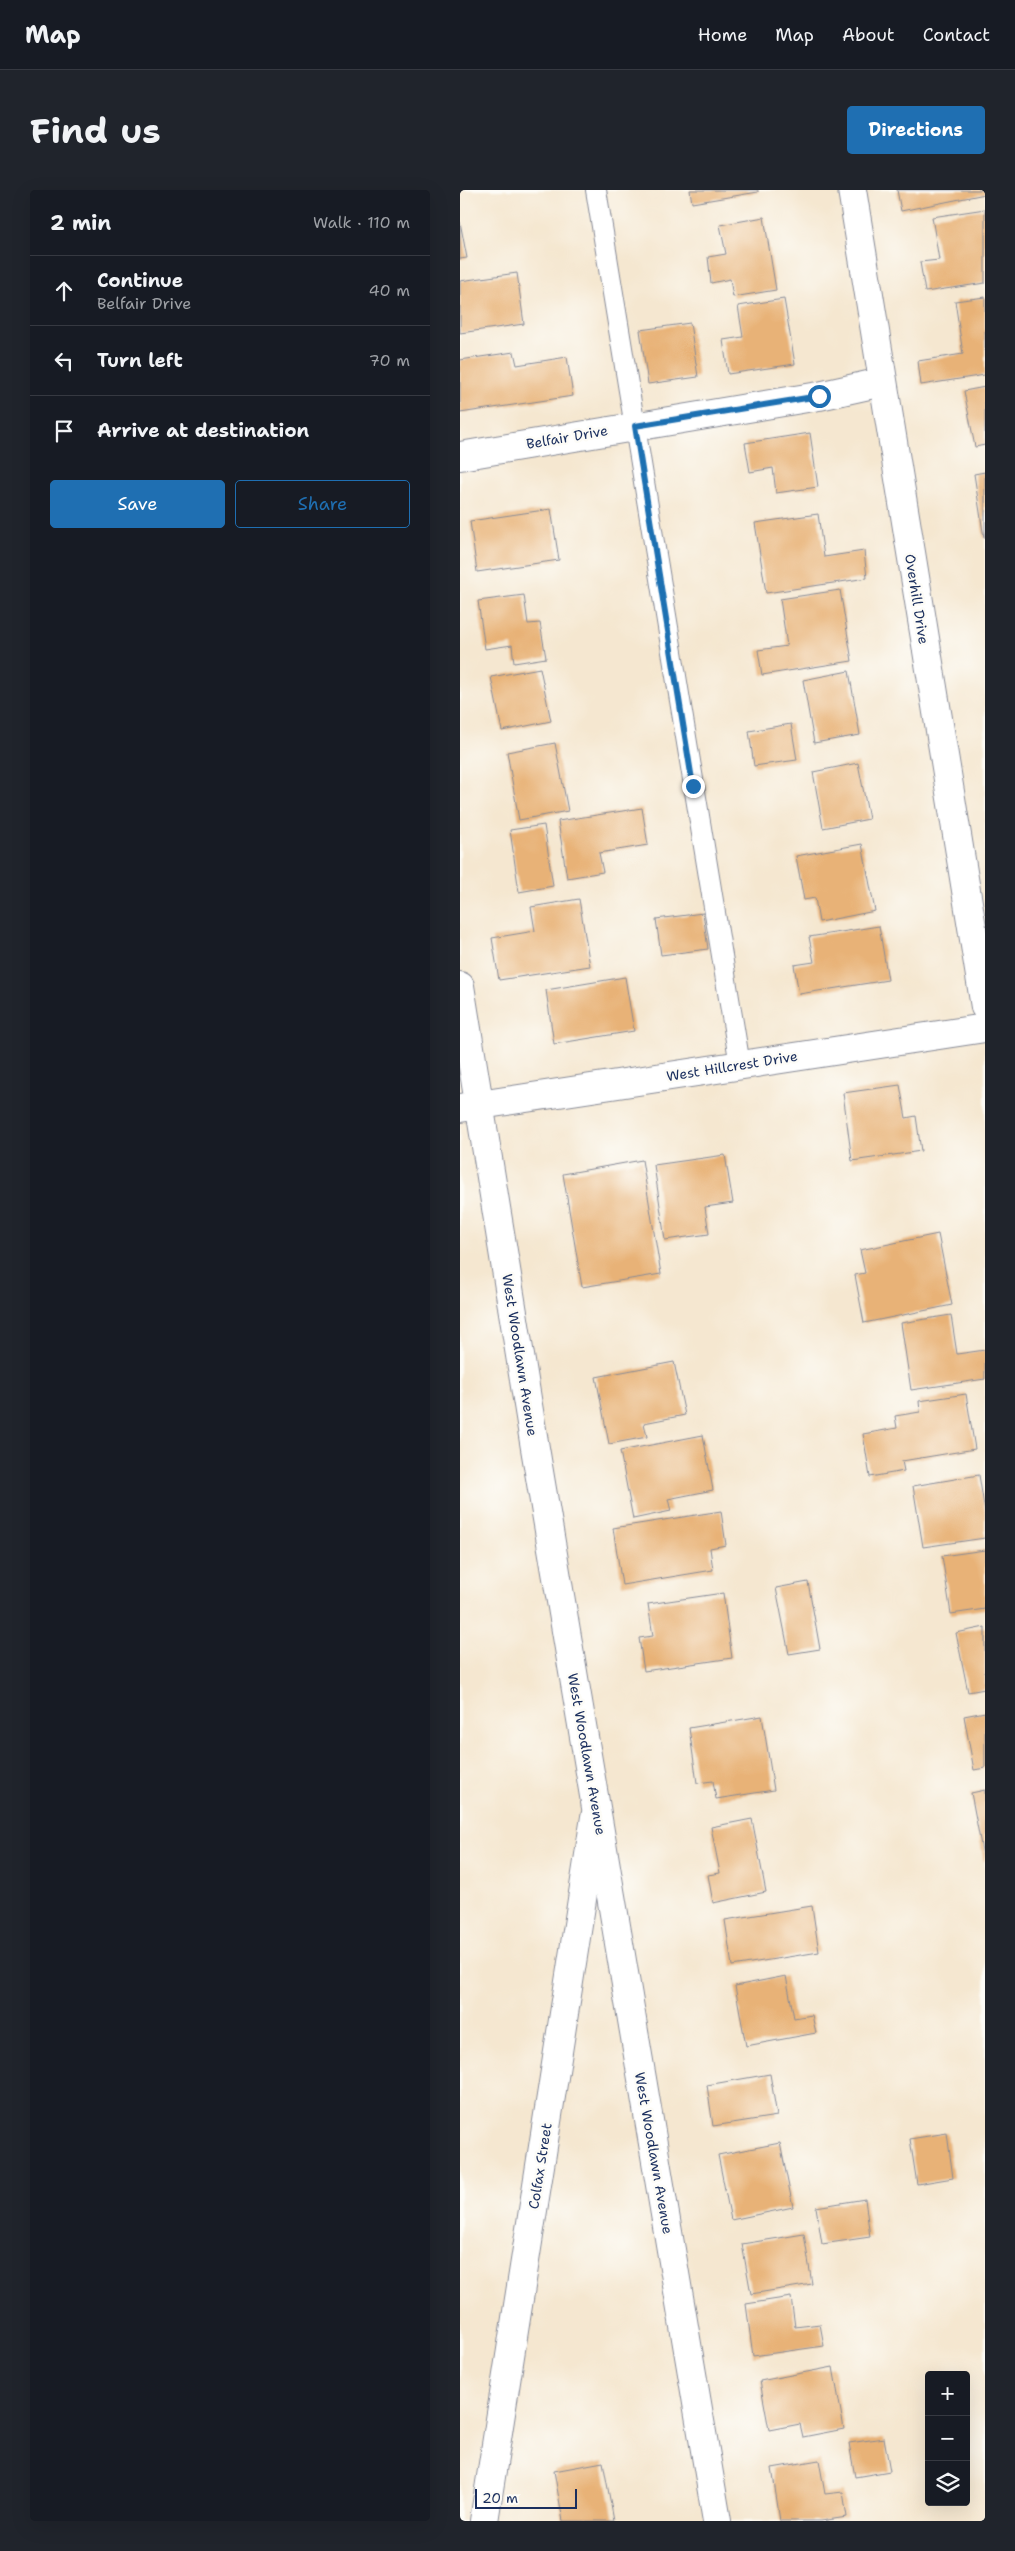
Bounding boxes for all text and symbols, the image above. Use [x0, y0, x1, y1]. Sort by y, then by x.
text: Map [25, 19, 81, 51]
text: Home [698, 23, 747, 47]
text: Map [775, 23, 814, 47]
text: About [842, 23, 895, 47]
text: Contact [923, 23, 990, 47]
button: Directions [847, 106, 985, 154]
text: Find us [30, 107, 161, 154]
text: 2 min [50, 209, 111, 237]
text: Walk · 110 m [313, 212, 410, 233]
text: Continue [97, 268, 183, 293]
icon: ahead [50, 277, 78, 305]
text: 40 m [368, 280, 410, 301]
text: Belfair Drive [97, 293, 191, 314]
icon: left [50, 347, 78, 375]
text: Turn left [97, 348, 183, 373]
text: 70 m [369, 350, 410, 371]
route start [808, 385, 831, 408]
icon: arrive [50, 417, 78, 445]
text: Arrive at destination [97, 418, 309, 443]
street label: Belfair Drive [525, 421, 609, 453]
button: Save [50, 480, 225, 528]
button: Share [235, 480, 410, 528]
street label: Overhill Drive [901, 553, 933, 645]
route end [682, 775, 705, 798]
street label: West Hillcrest Drive [665, 1047, 799, 1085]
street label: West Woodlawn Avenue [498, 1273, 542, 1438]
street label: West Woodlawn Avenue [564, 1672, 610, 1836]
street label: West Woodlawn Avenue [631, 2071, 677, 2235]
street label: Colfax Street [524, 2122, 556, 2210]
map controls [925, 2371, 970, 2506]
button: + [925, 2371, 970, 2416]
button: − [925, 2416, 970, 2461]
button: layers [925, 2461, 970, 2506]
scale bar [475, 2486, 578, 2509]
text: 20 m [482, 2489, 518, 2507]

